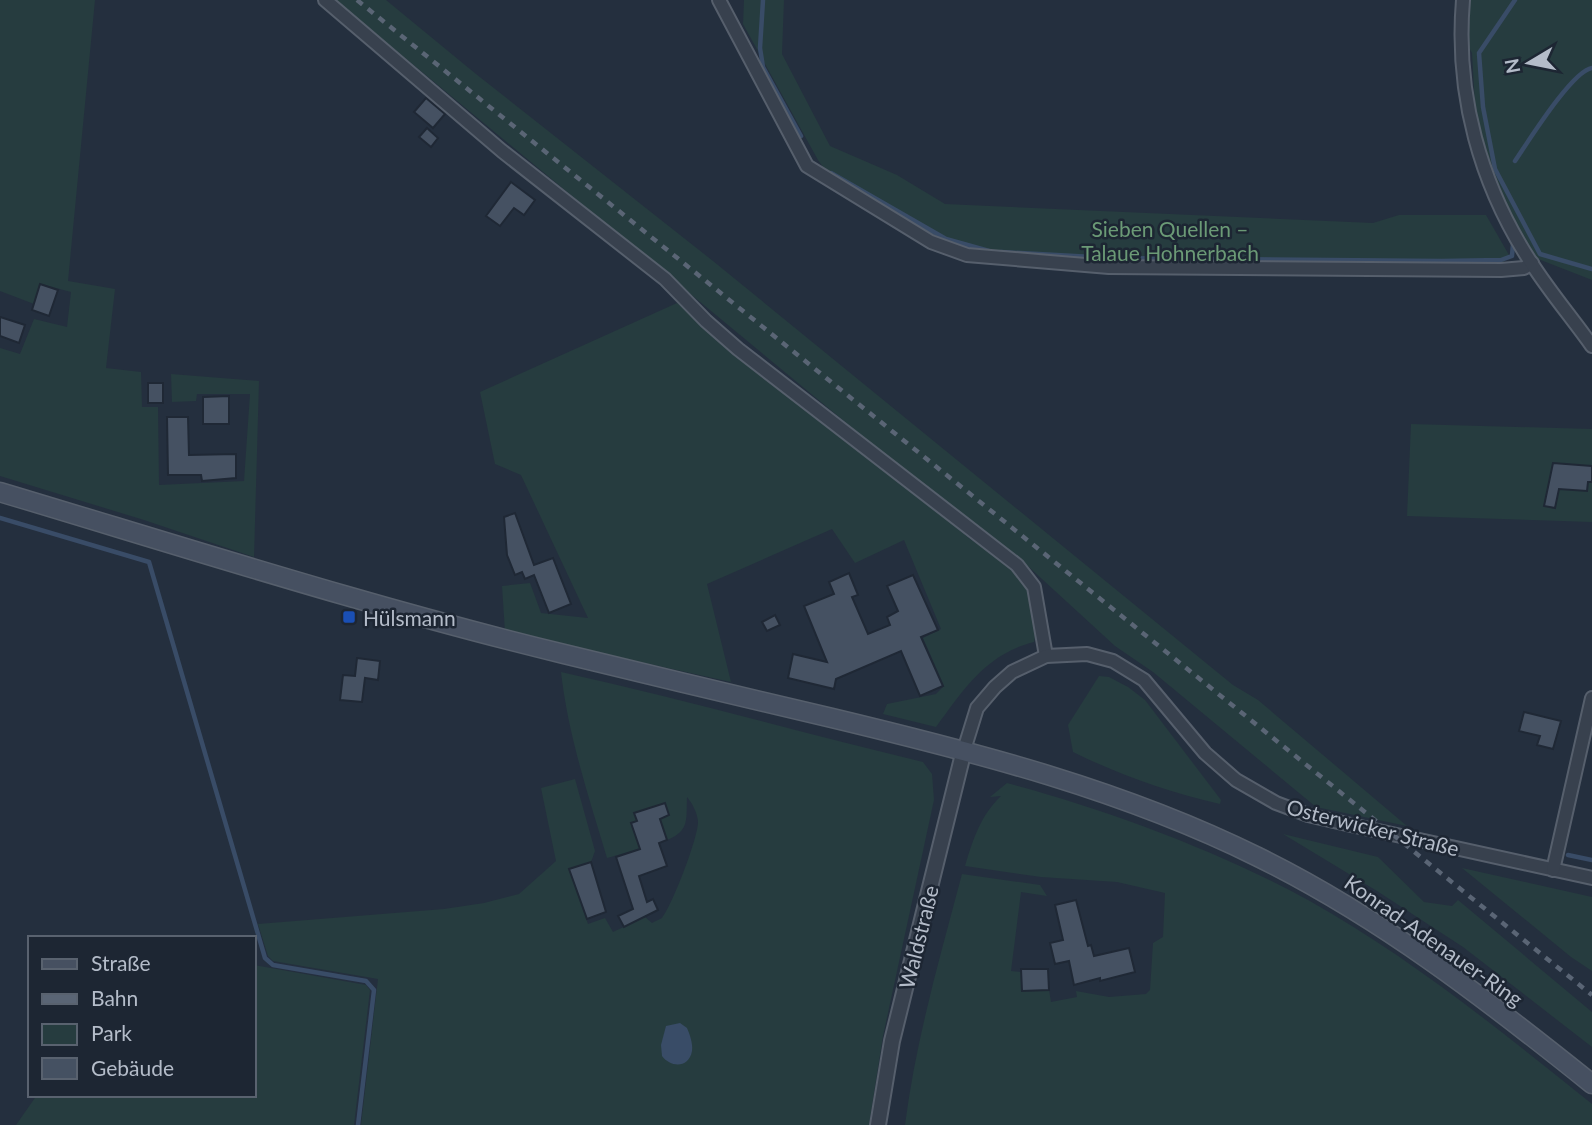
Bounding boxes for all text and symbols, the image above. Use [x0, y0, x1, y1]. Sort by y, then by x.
north arrow [1494, 28, 1564, 98]
text: N [1499, 57, 1524, 75]
park label: Sieben Quellen – Talaue Hohnerbach [1081, 216, 1259, 265]
place label: Hülsmann [363, 605, 456, 630]
marker: Hülsmann [341, 609, 357, 625]
street label: Osterwicker Straße [1284, 793, 1462, 861]
street label: Konrad-Adenauer-Ring [1340, 869, 1528, 1011]
street label: Waldstraße [893, 883, 943, 991]
legend [28, 936, 256, 1097]
text: Straße [91, 950, 151, 975]
text: Bahn [91, 985, 138, 1010]
text: Park [91, 1020, 132, 1045]
text: Gebäude [91, 1055, 174, 1080]

